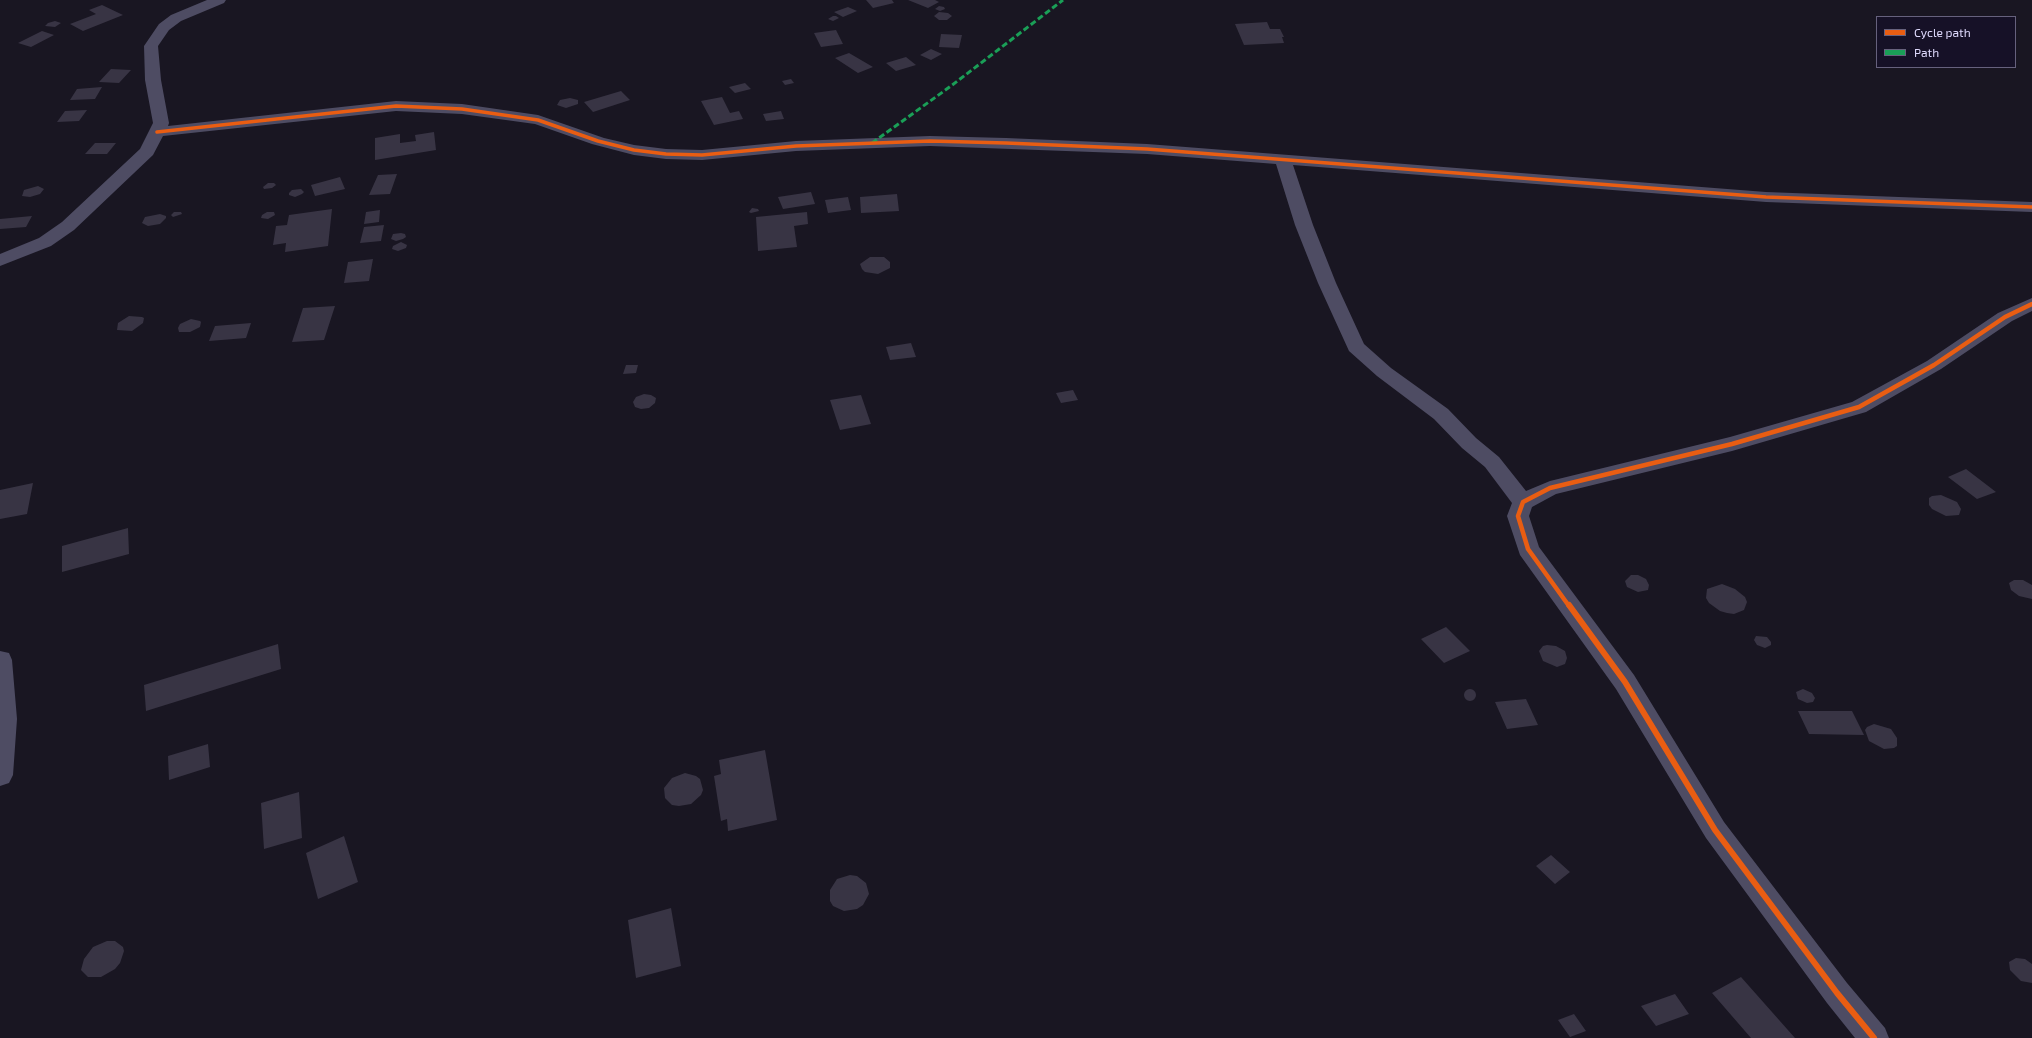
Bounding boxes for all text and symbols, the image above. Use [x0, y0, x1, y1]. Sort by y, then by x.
legend [1876, 16, 2016, 68]
text: Cycle path [1914, 25, 1971, 39]
text: Path [1914, 45, 1939, 59]

